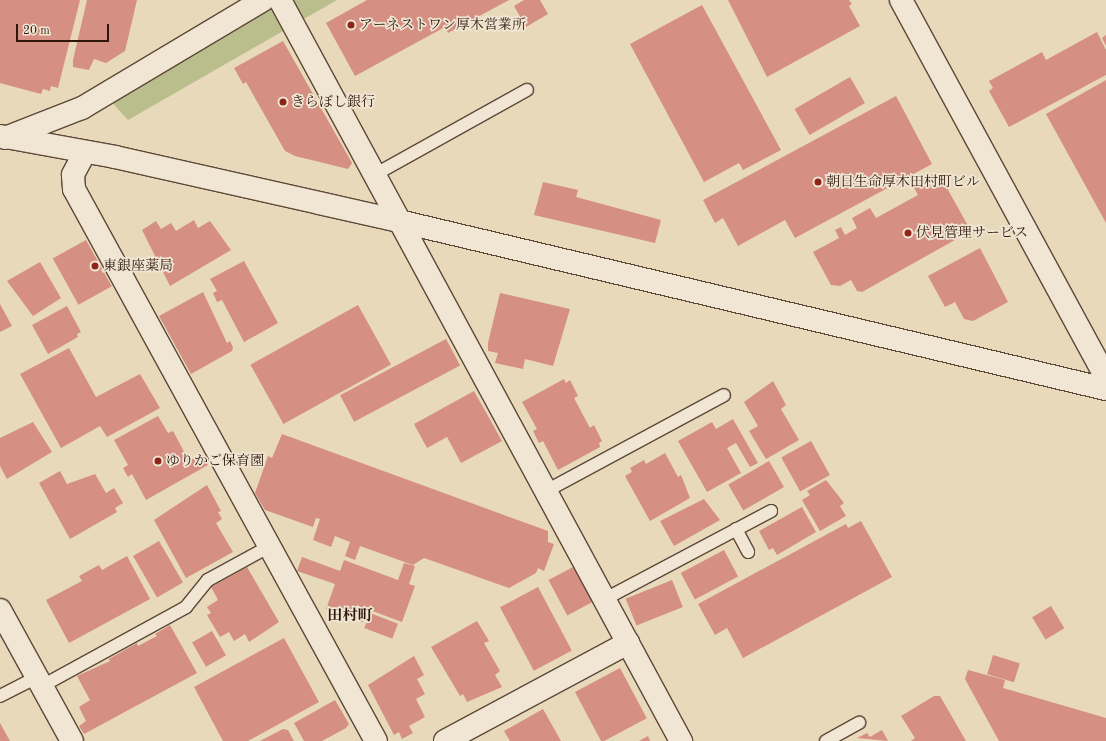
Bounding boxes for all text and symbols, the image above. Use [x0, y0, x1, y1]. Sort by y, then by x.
scale bar [18, 16, 111, 42]
place label: アーネストワン厚木営業所 [359, 17, 527, 33]
marker: アーネストワン厚木営業所 [346, 20, 356, 30]
text: 20 m [23, 25, 50, 37]
place label: きらぼし銀行 [291, 94, 375, 110]
marker: きらぼし銀行 [278, 97, 288, 107]
place label: 朝日生命厚木田村町ビル [826, 174, 980, 190]
marker: 朝日生命厚木田村町ビル [813, 177, 823, 187]
place label: 伏見管理サービス [916, 225, 1028, 241]
marker: 伏見管理サービス [903, 228, 913, 238]
place label: 東銀座薬局 [103, 258, 173, 274]
marker: 東銀座薬局 [90, 261, 100, 271]
place label: ゆりかご保育園 [166, 453, 264, 469]
marker: ゆりかご保育園 [153, 456, 163, 466]
district label: 田村町 [328, 608, 372, 626]

